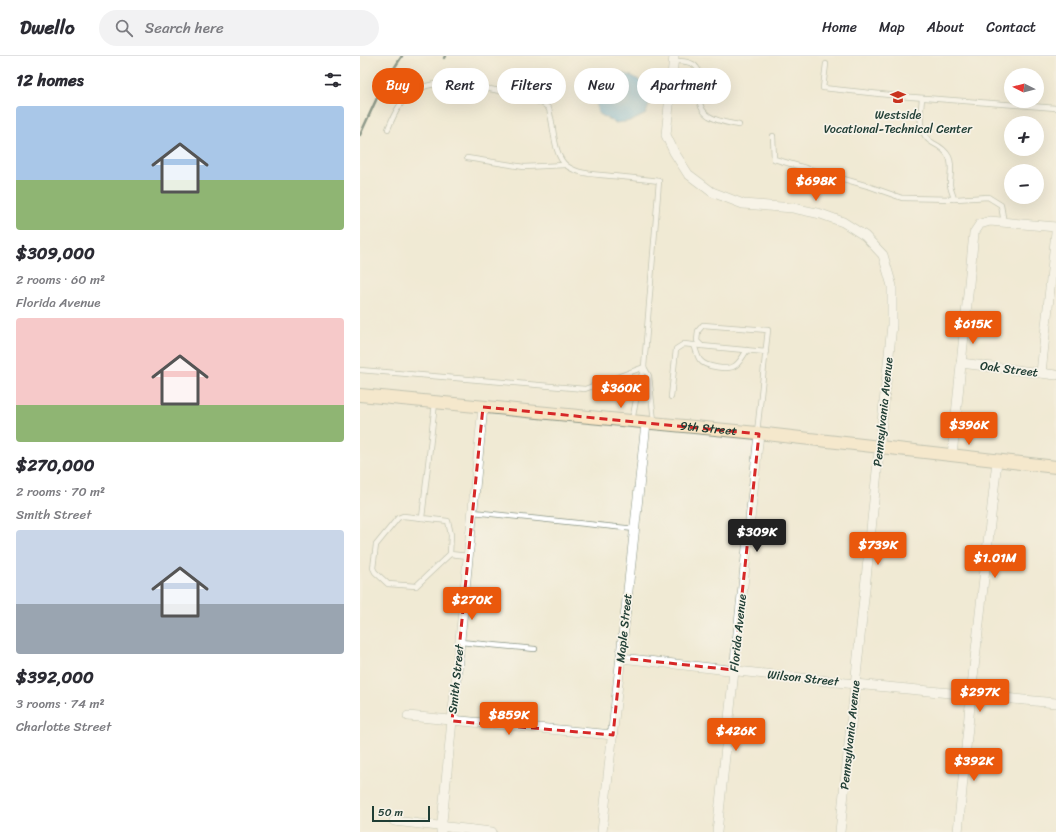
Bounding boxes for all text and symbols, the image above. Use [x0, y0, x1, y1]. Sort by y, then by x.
search box [99, 10, 379, 46]
text: Dwello [20, 11, 75, 44]
text: Search here [145, 15, 224, 41]
text: Home [822, 15, 857, 40]
text: Map [879, 15, 905, 40]
text: About [927, 15, 964, 40]
text: Contact [986, 15, 1036, 40]
icon: search [113, 17, 135, 39]
text: 12 homes [16, 65, 84, 95]
chip: Buy [372, 68, 424, 104]
chip: Rent [432, 68, 489, 104]
chip: Filters [497, 68, 566, 104]
chip: New [574, 68, 629, 104]
chip: Apartment [637, 68, 731, 104]
north arrow [1004, 68, 1044, 108]
map controls [1004, 68, 1044, 204]
icon: filters [322, 69, 344, 91]
school or university icon: Westside Vocational-Technical Center [889, 88, 907, 106]
place label: Westside Vocational-Technical Center [824, 104, 973, 140]
button: + [1004, 116, 1044, 156]
icon: home [144, 132, 216, 204]
button: − [1004, 164, 1044, 204]
pin: $698K [788, 168, 844, 202]
text: $698K [796, 169, 836, 192]
text: $309,000 [16, 238, 95, 268]
text: 2 rooms · 60 m² [16, 268, 105, 291]
text: Florida Avenue [16, 291, 101, 314]
pin: $615K [945, 311, 1001, 345]
text: $615K [954, 312, 992, 335]
icon: home [144, 344, 216, 416]
street label: Oak Street [979, 355, 1039, 383]
street label: Pennsylvania Avenue [866, 356, 900, 468]
pin: $360K [593, 375, 649, 409]
text: $360K [601, 376, 641, 399]
pin: $396K [941, 412, 997, 446]
text: $396K [949, 413, 989, 436]
street label: 9th Street [679, 415, 738, 442]
text: $270,000 [16, 450, 95, 480]
text: 2 rooms · 70 m² [16, 480, 105, 503]
text: Smith Street [16, 503, 91, 526]
pin: $309K [729, 519, 785, 553]
text: $309K [737, 520, 777, 543]
pin: $739K [850, 532, 906, 566]
text: $739K [858, 533, 898, 556]
pin: $1.01M [962, 545, 1028, 579]
text: $1.01M [974, 546, 1016, 569]
icon: home [144, 556, 216, 628]
pin: $270K [444, 587, 500, 621]
text: $270K [452, 588, 492, 611]
street label: Maple Street [609, 592, 639, 664]
street label: Florida Avenue [723, 593, 753, 673]
street label: Smith Street [441, 642, 471, 715]
text: $392,000 [16, 662, 94, 692]
street label: Wilson Street [766, 663, 841, 693]
street label: Pennsylvania Avenue [833, 679, 867, 791]
pin: $297K [952, 679, 1008, 713]
text: $297K [960, 680, 1000, 703]
text: 3 rooms · 74 m² [16, 692, 105, 715]
pin: $859K [481, 702, 537, 736]
text: $859K [489, 703, 529, 726]
text: Charlotte Street [16, 715, 111, 738]
pin: $426K [708, 718, 764, 752]
text: $426K [716, 719, 756, 742]
pin: $392K [946, 748, 1002, 782]
text: $392K [954, 749, 994, 772]
text: 50 m [378, 803, 403, 822]
scale bar [372, 804, 430, 823]

